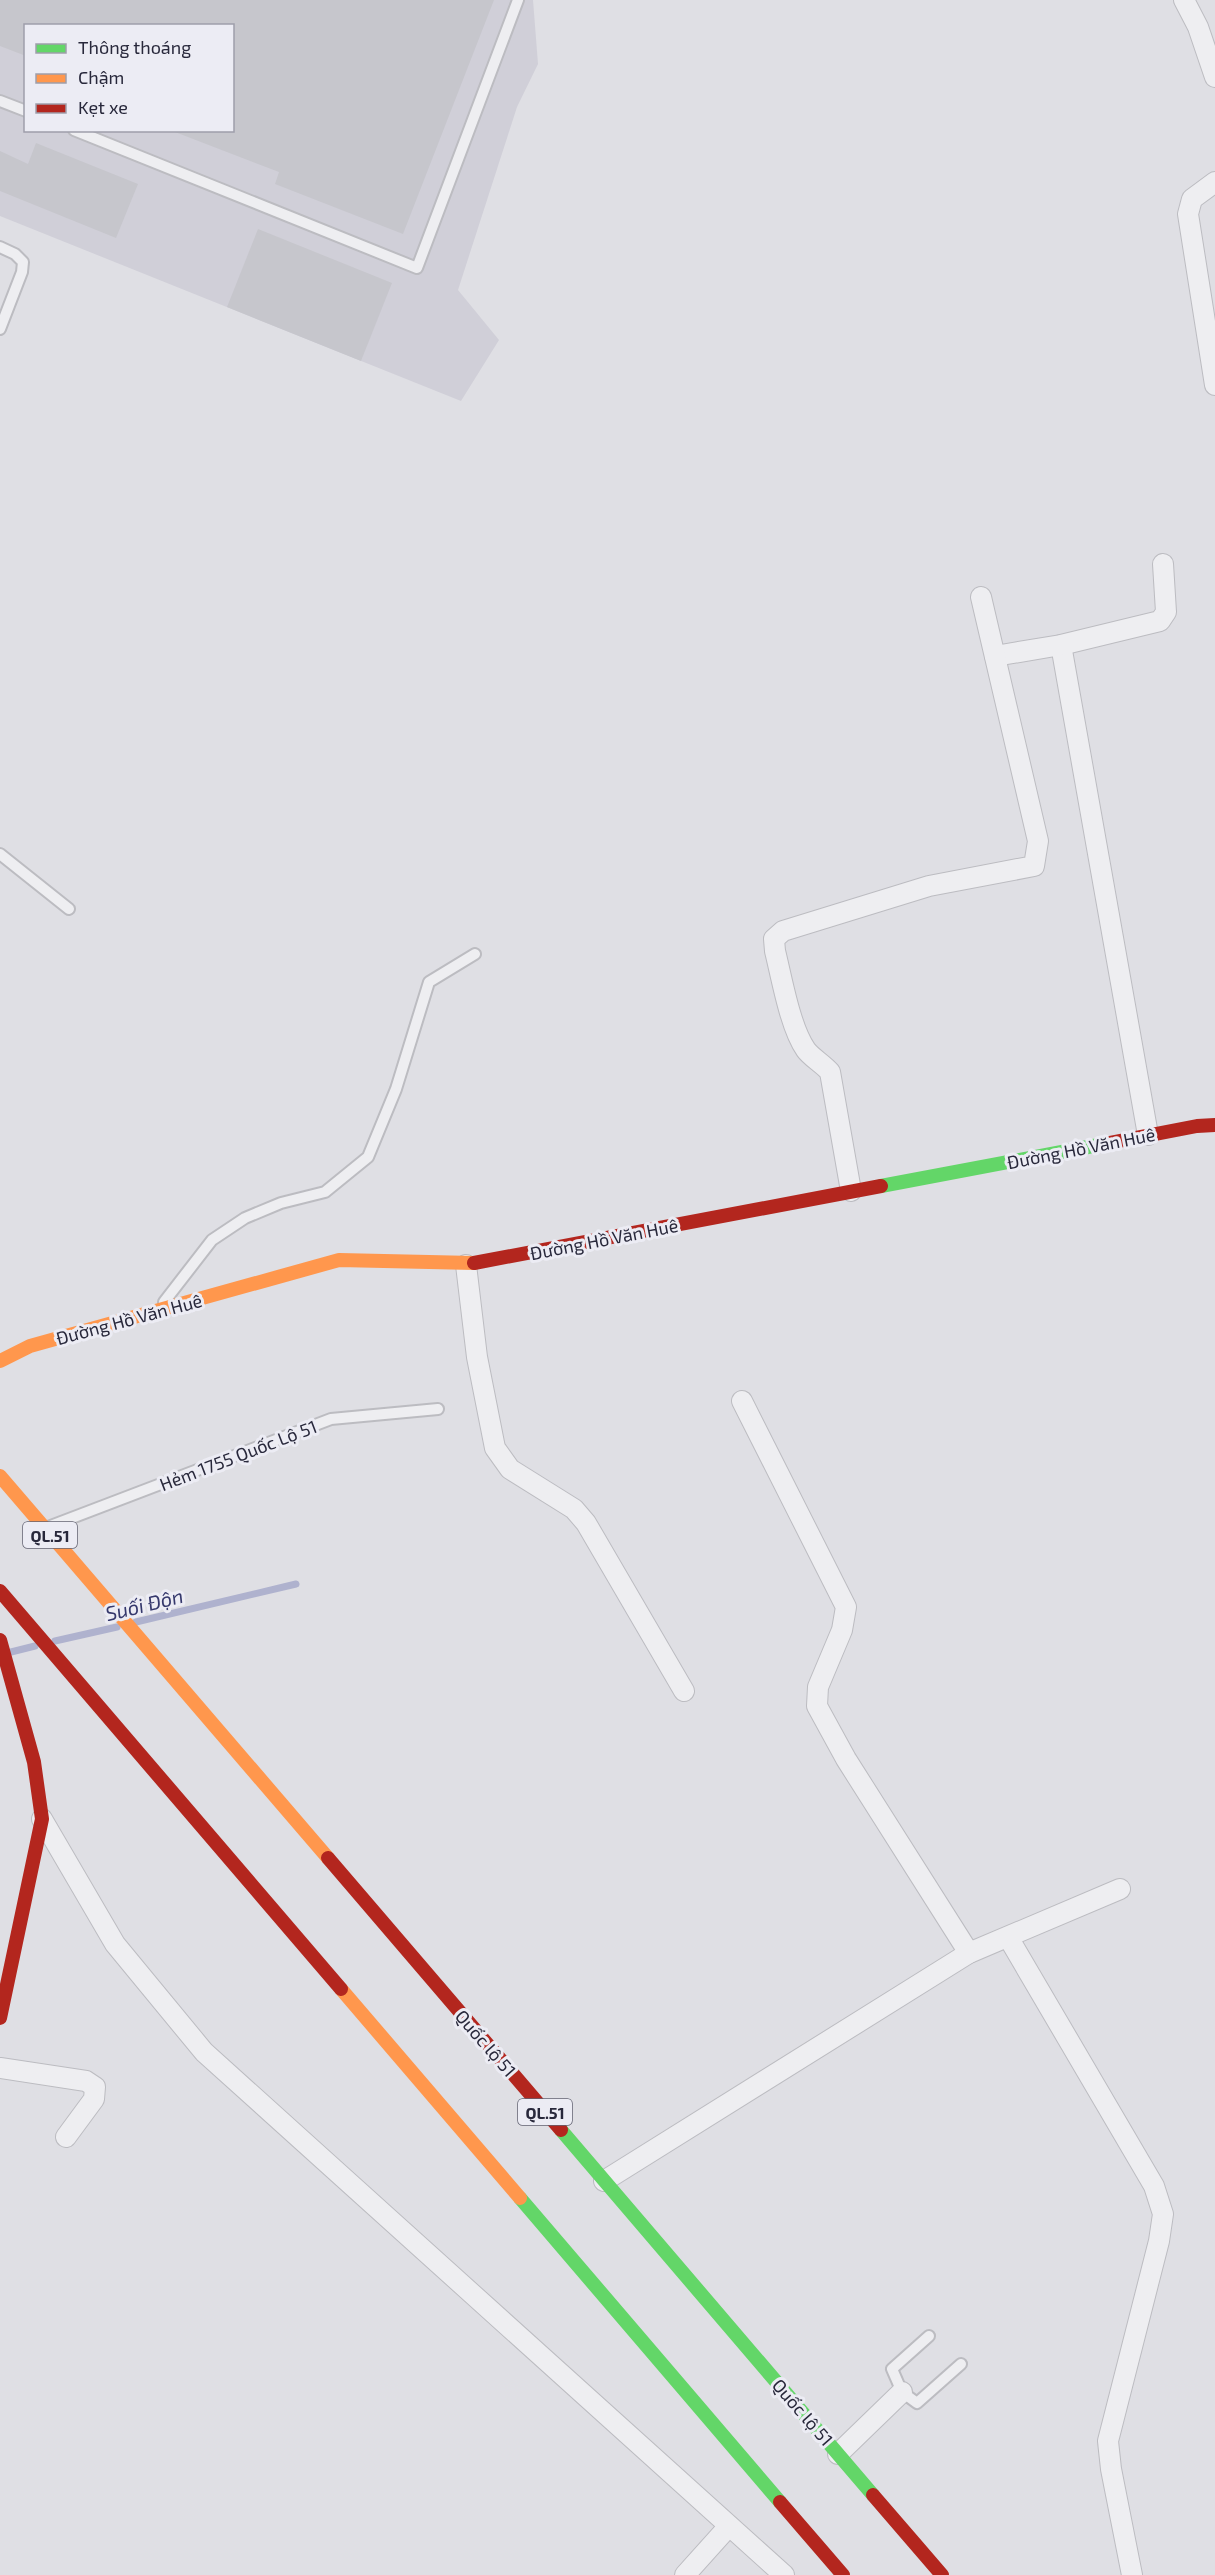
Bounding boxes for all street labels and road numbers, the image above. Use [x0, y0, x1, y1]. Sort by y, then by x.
street label: Đường Hồ Văn Huê [1005, 1123, 1157, 1173]
street label: Đường Hồ Văn Huê [528, 1214, 680, 1264]
street label: Đường Hồ Văn Huê [54, 1289, 204, 1349]
street label: Hẻm 1755 Quốc Lộ 51 [156, 1415, 320, 1495]
road number: QL.51 [23, 1522, 77, 1548]
street label: Quốc lộ 51 [451, 2005, 521, 2081]
road number: QL.51 [518, 2099, 572, 2125]
street label: Quốc lộ 51 [768, 2374, 838, 2450]

